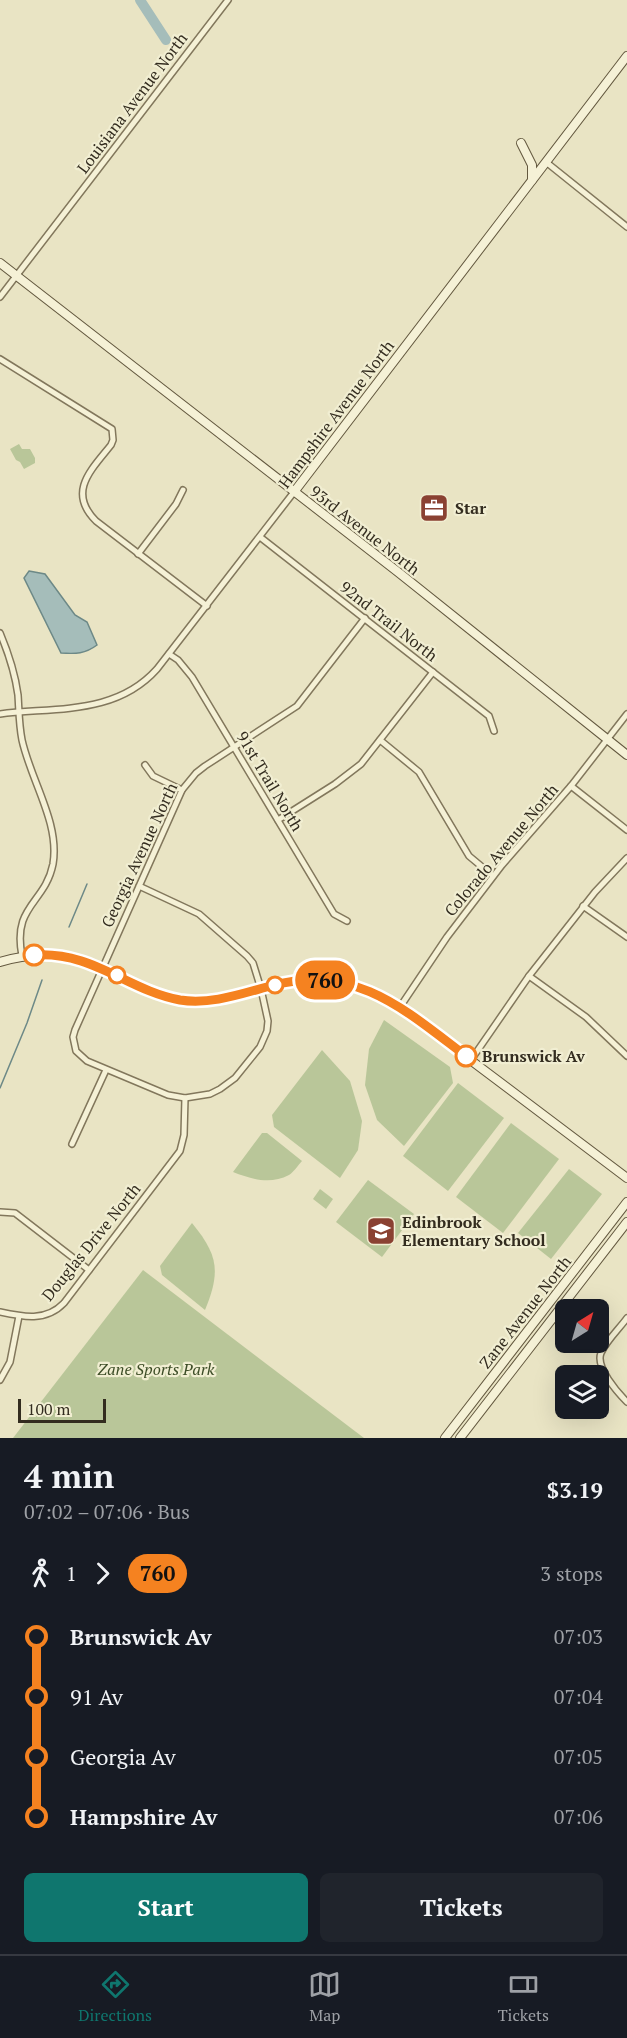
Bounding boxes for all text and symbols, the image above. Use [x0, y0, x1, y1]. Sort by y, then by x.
street label: Louisiana Avenue North [72, 28, 193, 178]
street label: Hampshire Avenue North [273, 335, 399, 492]
street label: 93rd Avenue North [305, 480, 425, 580]
office icon: Star [418, 492, 450, 524]
place label: Star [455, 497, 486, 519]
street label: 92nd Trail North [336, 576, 443, 667]
street label: 91st Trail North [231, 727, 309, 836]
street label: Georgia Avenue North [96, 779, 182, 931]
street label: Colorado Avenue North [439, 779, 563, 921]
unlabelled marker [23, 944, 45, 966]
line badge: 760 [290, 960, 360, 1000]
unlabelled marker [108, 966, 126, 984]
text: 760 [307, 966, 343, 994]
unlabelled marker [266, 976, 284, 994]
marker: Brunswick Av [455, 1045, 477, 1067]
place label: Brunswick Av [482, 1045, 585, 1067]
street label: Douglas Drive North [37, 1178, 146, 1305]
place label: Edinbrook Elementary School [402, 1211, 546, 1251]
school or university icon: Edinbrook Elementary School [365, 1215, 397, 1247]
street label: Zane Avenue North [474, 1251, 576, 1373]
north arrow [555, 1299, 609, 1353]
map controls [555, 1299, 609, 1419]
park label: Zane Sports Park [97, 1358, 215, 1380]
button: layers [555, 1365, 609, 1419]
scale bar [18, 1396, 106, 1424]
text: 100 m [27, 1398, 70, 1420]
text: 4 min [24, 1454, 114, 1497]
text: $3.19 [547, 1475, 603, 1504]
text: 07:02 – 07:06 · Bus [24, 1498, 190, 1525]
icon: walk [24, 1557, 57, 1590]
icon: forward [86, 1557, 119, 1590]
text: 760 [140, 1559, 175, 1587]
text: 1 [66, 1560, 77, 1587]
text: 3 stops [540, 1560, 603, 1587]
text: Brunswick Av [70, 1622, 212, 1651]
text: 07:03 [554, 1623, 603, 1650]
text: 91 Av [70, 1682, 123, 1711]
text: 07:04 [554, 1683, 603, 1710]
text: Georgia Av [70, 1742, 176, 1771]
text: 07:05 [554, 1743, 603, 1770]
text: Hampshire Av [70, 1802, 217, 1831]
text: 07:06 [554, 1803, 603, 1830]
button: Start [24, 1873, 308, 1942]
button: Tickets [320, 1873, 603, 1942]
tab: Directions [78, 1968, 152, 2026]
tab: Map [308, 1968, 341, 2026]
tab: Tickets [498, 1968, 549, 2026]

